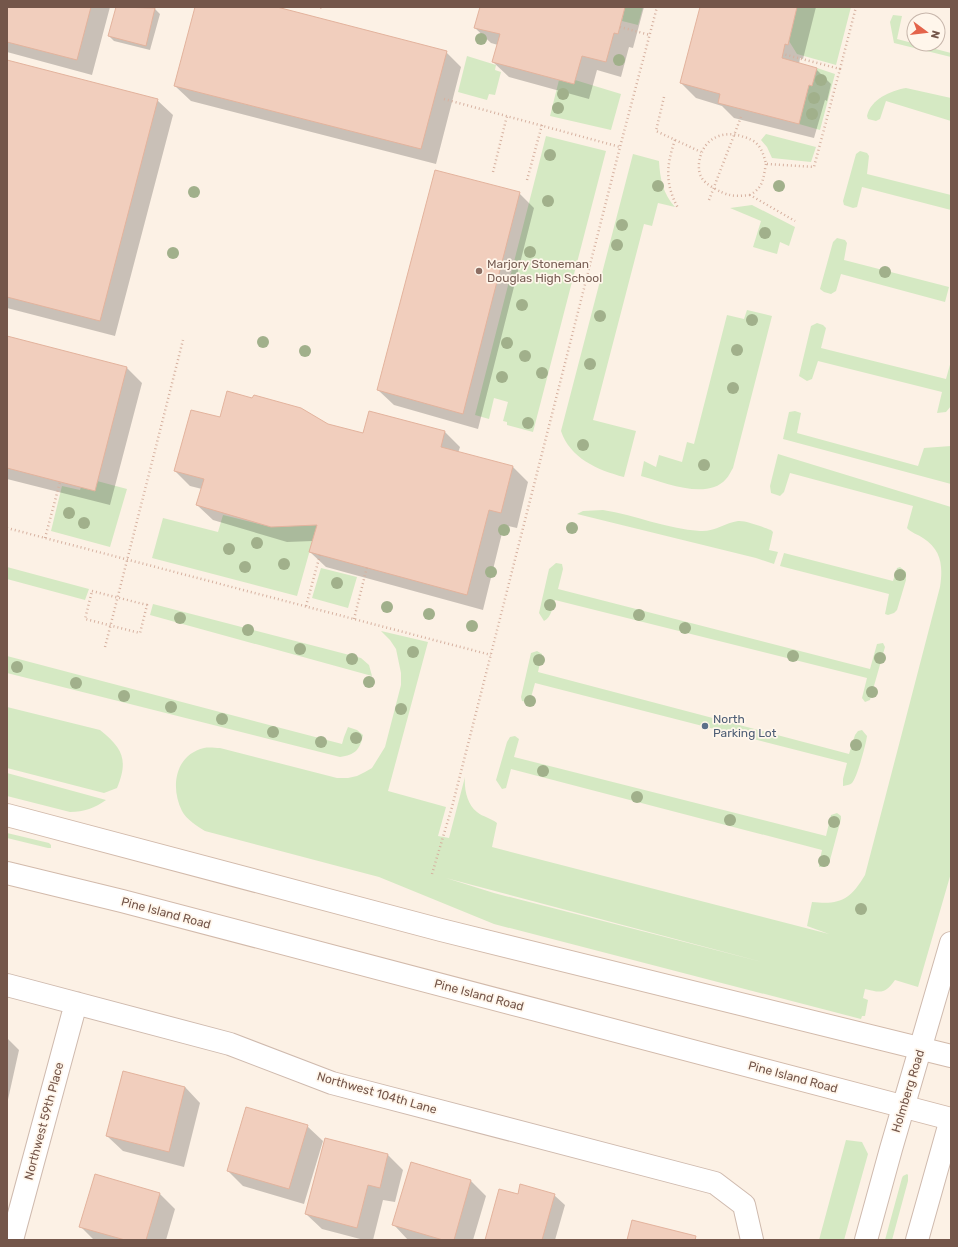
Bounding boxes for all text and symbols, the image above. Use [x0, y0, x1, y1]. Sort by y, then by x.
north arrow [906, 12, 946, 52]
text: N [928, 29, 942, 40]
place label: Marjory Stoneman Douglas High School [487, 257, 602, 285]
marker: Marjory Stoneman Douglas High School [474, 266, 484, 276]
place label: North Parking Lot [713, 712, 777, 740]
marker: North Parking Lot [700, 721, 710, 731]
street label: Pine Island Road [120, 894, 212, 932]
street label: Pine Island Road [433, 976, 525, 1014]
street label: Holmberg Road [889, 1048, 927, 1134]
street label: Pine Island Road [747, 1058, 839, 1096]
street label: Northwest 59th Place [22, 1060, 67, 1181]
street label: Northwest 104th Lane [315, 1069, 439, 1117]

